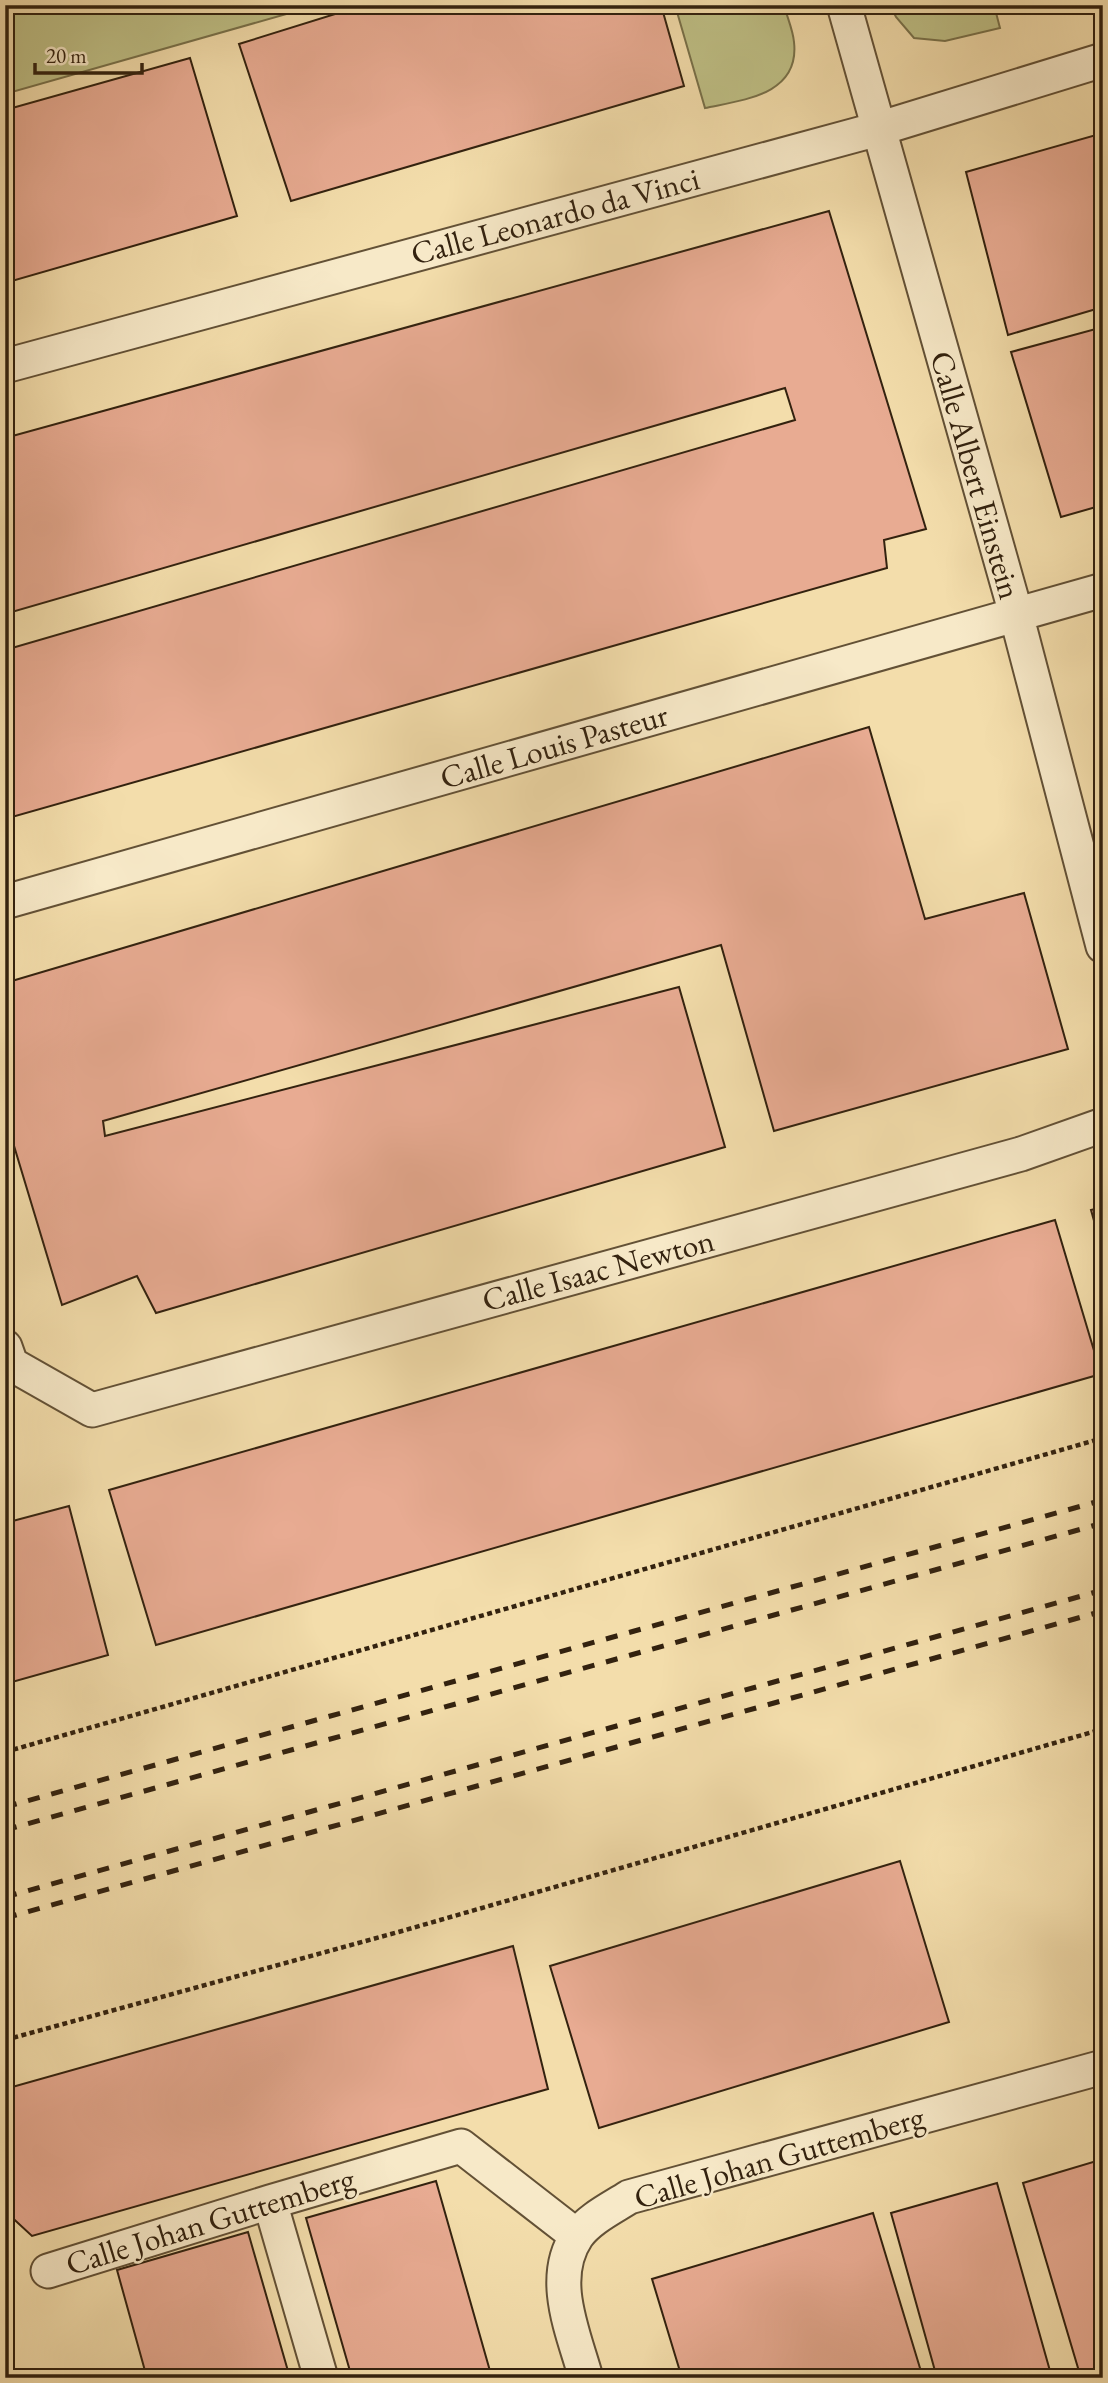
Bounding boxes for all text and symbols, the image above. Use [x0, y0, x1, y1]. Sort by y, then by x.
scale bar [35, 32, 142, 76]
text: 20 m [46, 42, 87, 69]
street label: Calle Leonardo da Vinci [406, 157, 704, 275]
street label: Calle Albert Einstein [921, 346, 1031, 604]
street label: Calle Louis Pasteur [435, 693, 673, 799]
street label: Calle Isaac Newton [477, 1219, 719, 1321]
street label: Calle Johan Guttemberg [629, 2095, 930, 2218]
street label: Calle Johan Guttemberg [61, 2157, 360, 2285]

